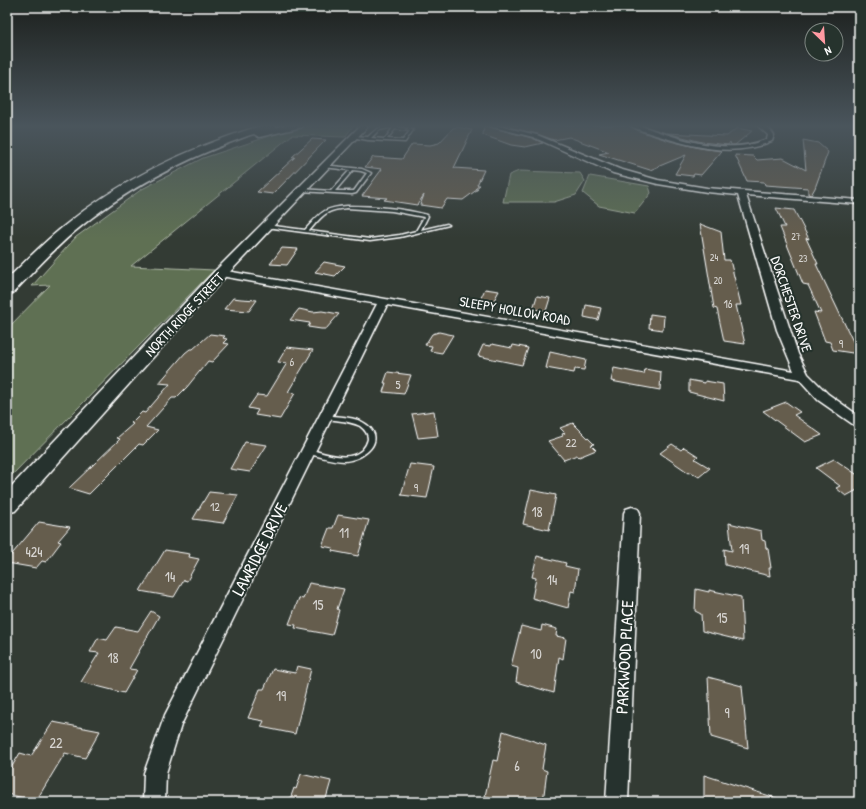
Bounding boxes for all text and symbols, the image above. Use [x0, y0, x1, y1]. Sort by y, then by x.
north arrow [804, 22, 844, 62]
text: N [822, 43, 834, 59]
house number: 27 [791, 230, 801, 243]
house number: 24 [710, 251, 718, 264]
house number: 23 [798, 252, 808, 265]
street label: DORCHESTER DRIVE [767, 253, 817, 355]
street label: NORTH RIDGE STREET [140, 267, 228, 360]
house number: 20 [713, 274, 723, 287]
street label: SLEEPY HOLLOW ROAD [458, 291, 572, 329]
house number: 16 [723, 295, 733, 312]
house number: 9 [839, 335, 844, 352]
house number: 6 [290, 353, 295, 370]
house number: 5 [395, 376, 401, 393]
house number: 22 [565, 434, 577, 451]
house number: 9 [414, 479, 419, 496]
house number: 12 [210, 498, 220, 515]
street label: LAWRIDGE DRIVE [226, 498, 292, 599]
house number: 18 [531, 502, 543, 521]
house number: 11 [339, 523, 349, 542]
house number: 19 [739, 539, 749, 558]
house number: 424 [25, 542, 43, 561]
house number: 14 [165, 567, 175, 586]
house number: 14 [547, 570, 557, 589]
house number: 15 [312, 595, 324, 614]
street label: PARKWOOD PLACE [610, 599, 638, 715]
house number: 15 [716, 608, 728, 627]
house number: 10 [530, 644, 542, 663]
house number: 18 [107, 648, 119, 667]
house number: 19 [276, 686, 286, 705]
house number: 9 [724, 703, 730, 722]
house number: 22 [49, 733, 63, 752]
house number: 6 [514, 756, 520, 775]

